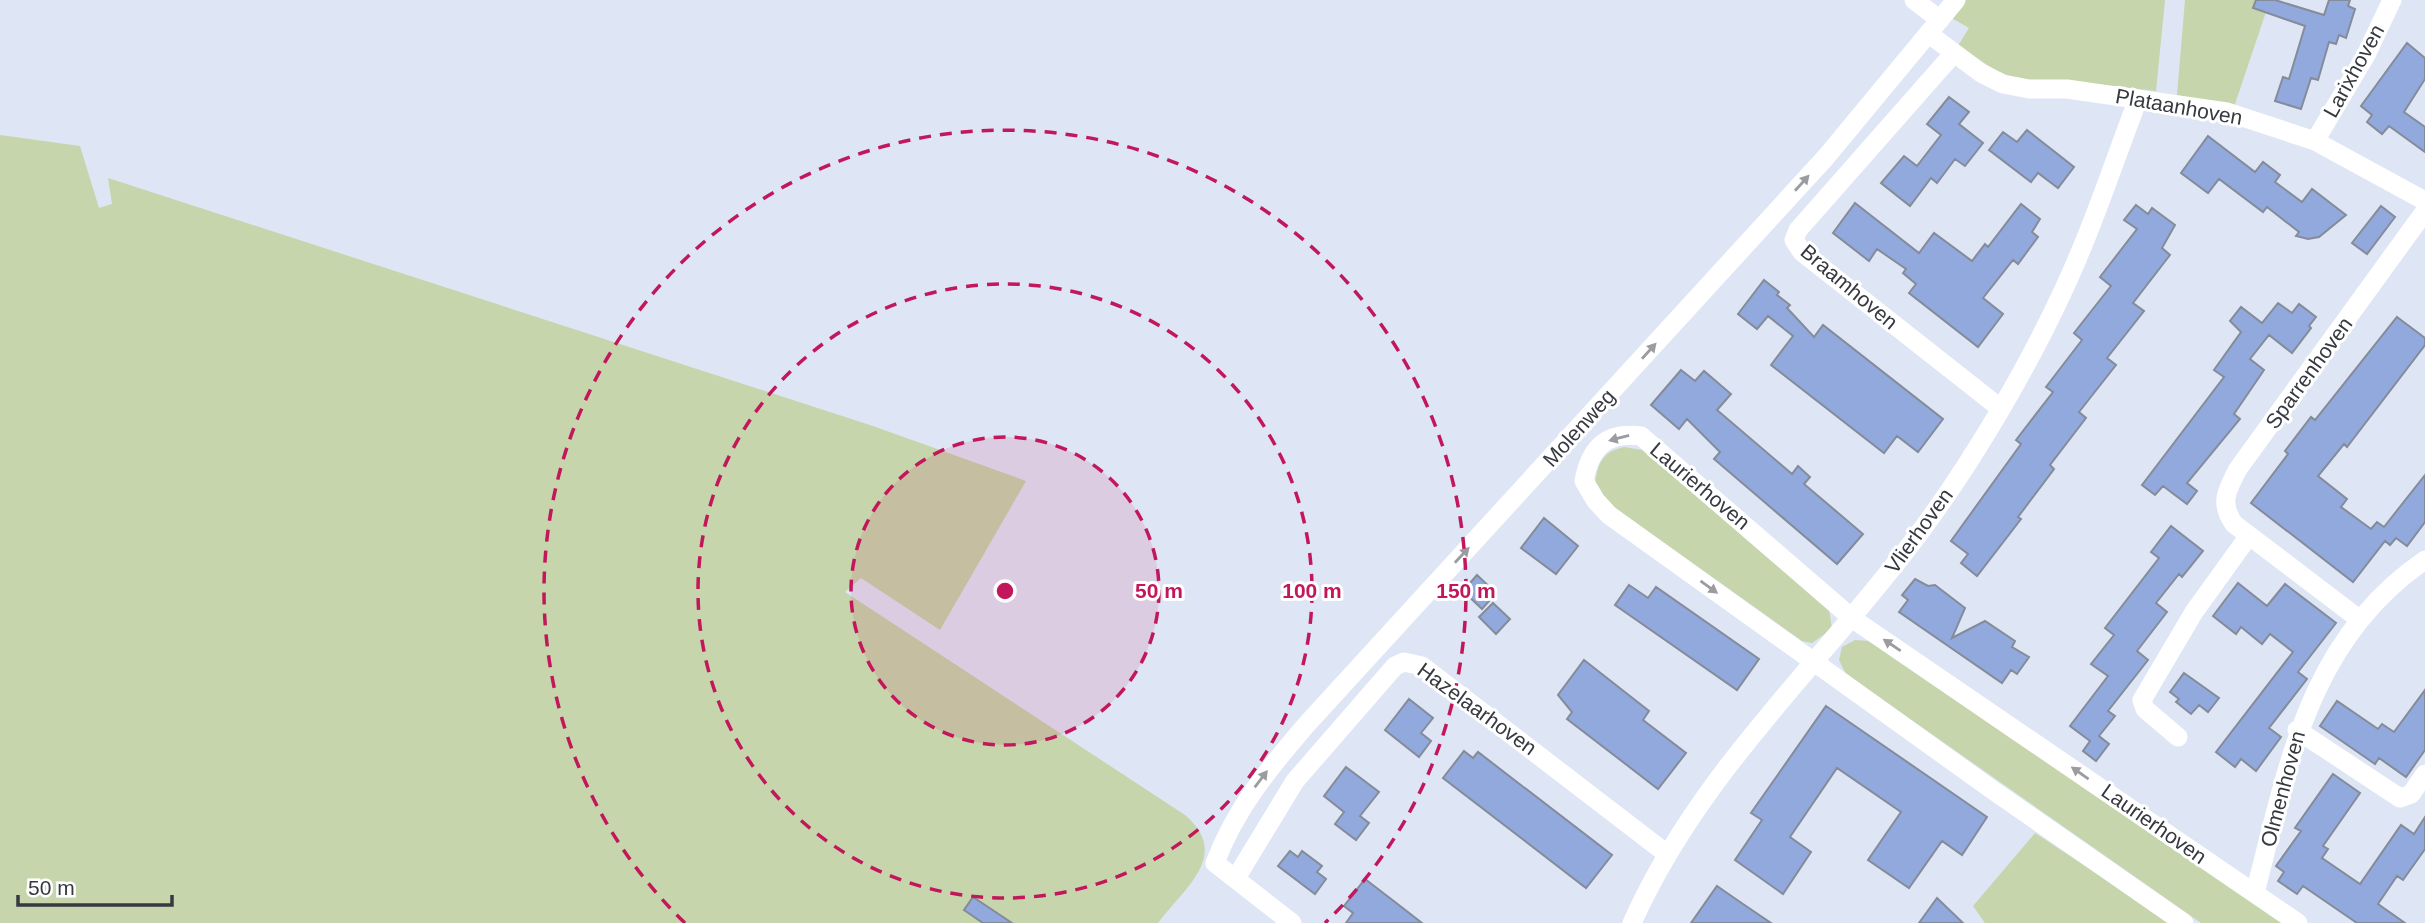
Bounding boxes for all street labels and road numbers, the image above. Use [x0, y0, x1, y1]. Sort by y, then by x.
street label: Larixhoven [2319, 20, 2389, 121]
street label: Plataanhoven [2114, 84, 2244, 129]
street label: Braamhoven [1796, 240, 1902, 334]
street label: Sparrenhoven [2261, 313, 2357, 433]
street label: Molenweg [1538, 384, 1619, 471]
street label: Laurierhoven [1646, 437, 1755, 534]
street label: Vlierhoven [1880, 484, 1957, 578]
street label: Hazelaarhoven [1413, 658, 1541, 759]
street label: Olmenhoven [2256, 728, 2309, 849]
street label: Laurierhoven [2097, 779, 2211, 868]

